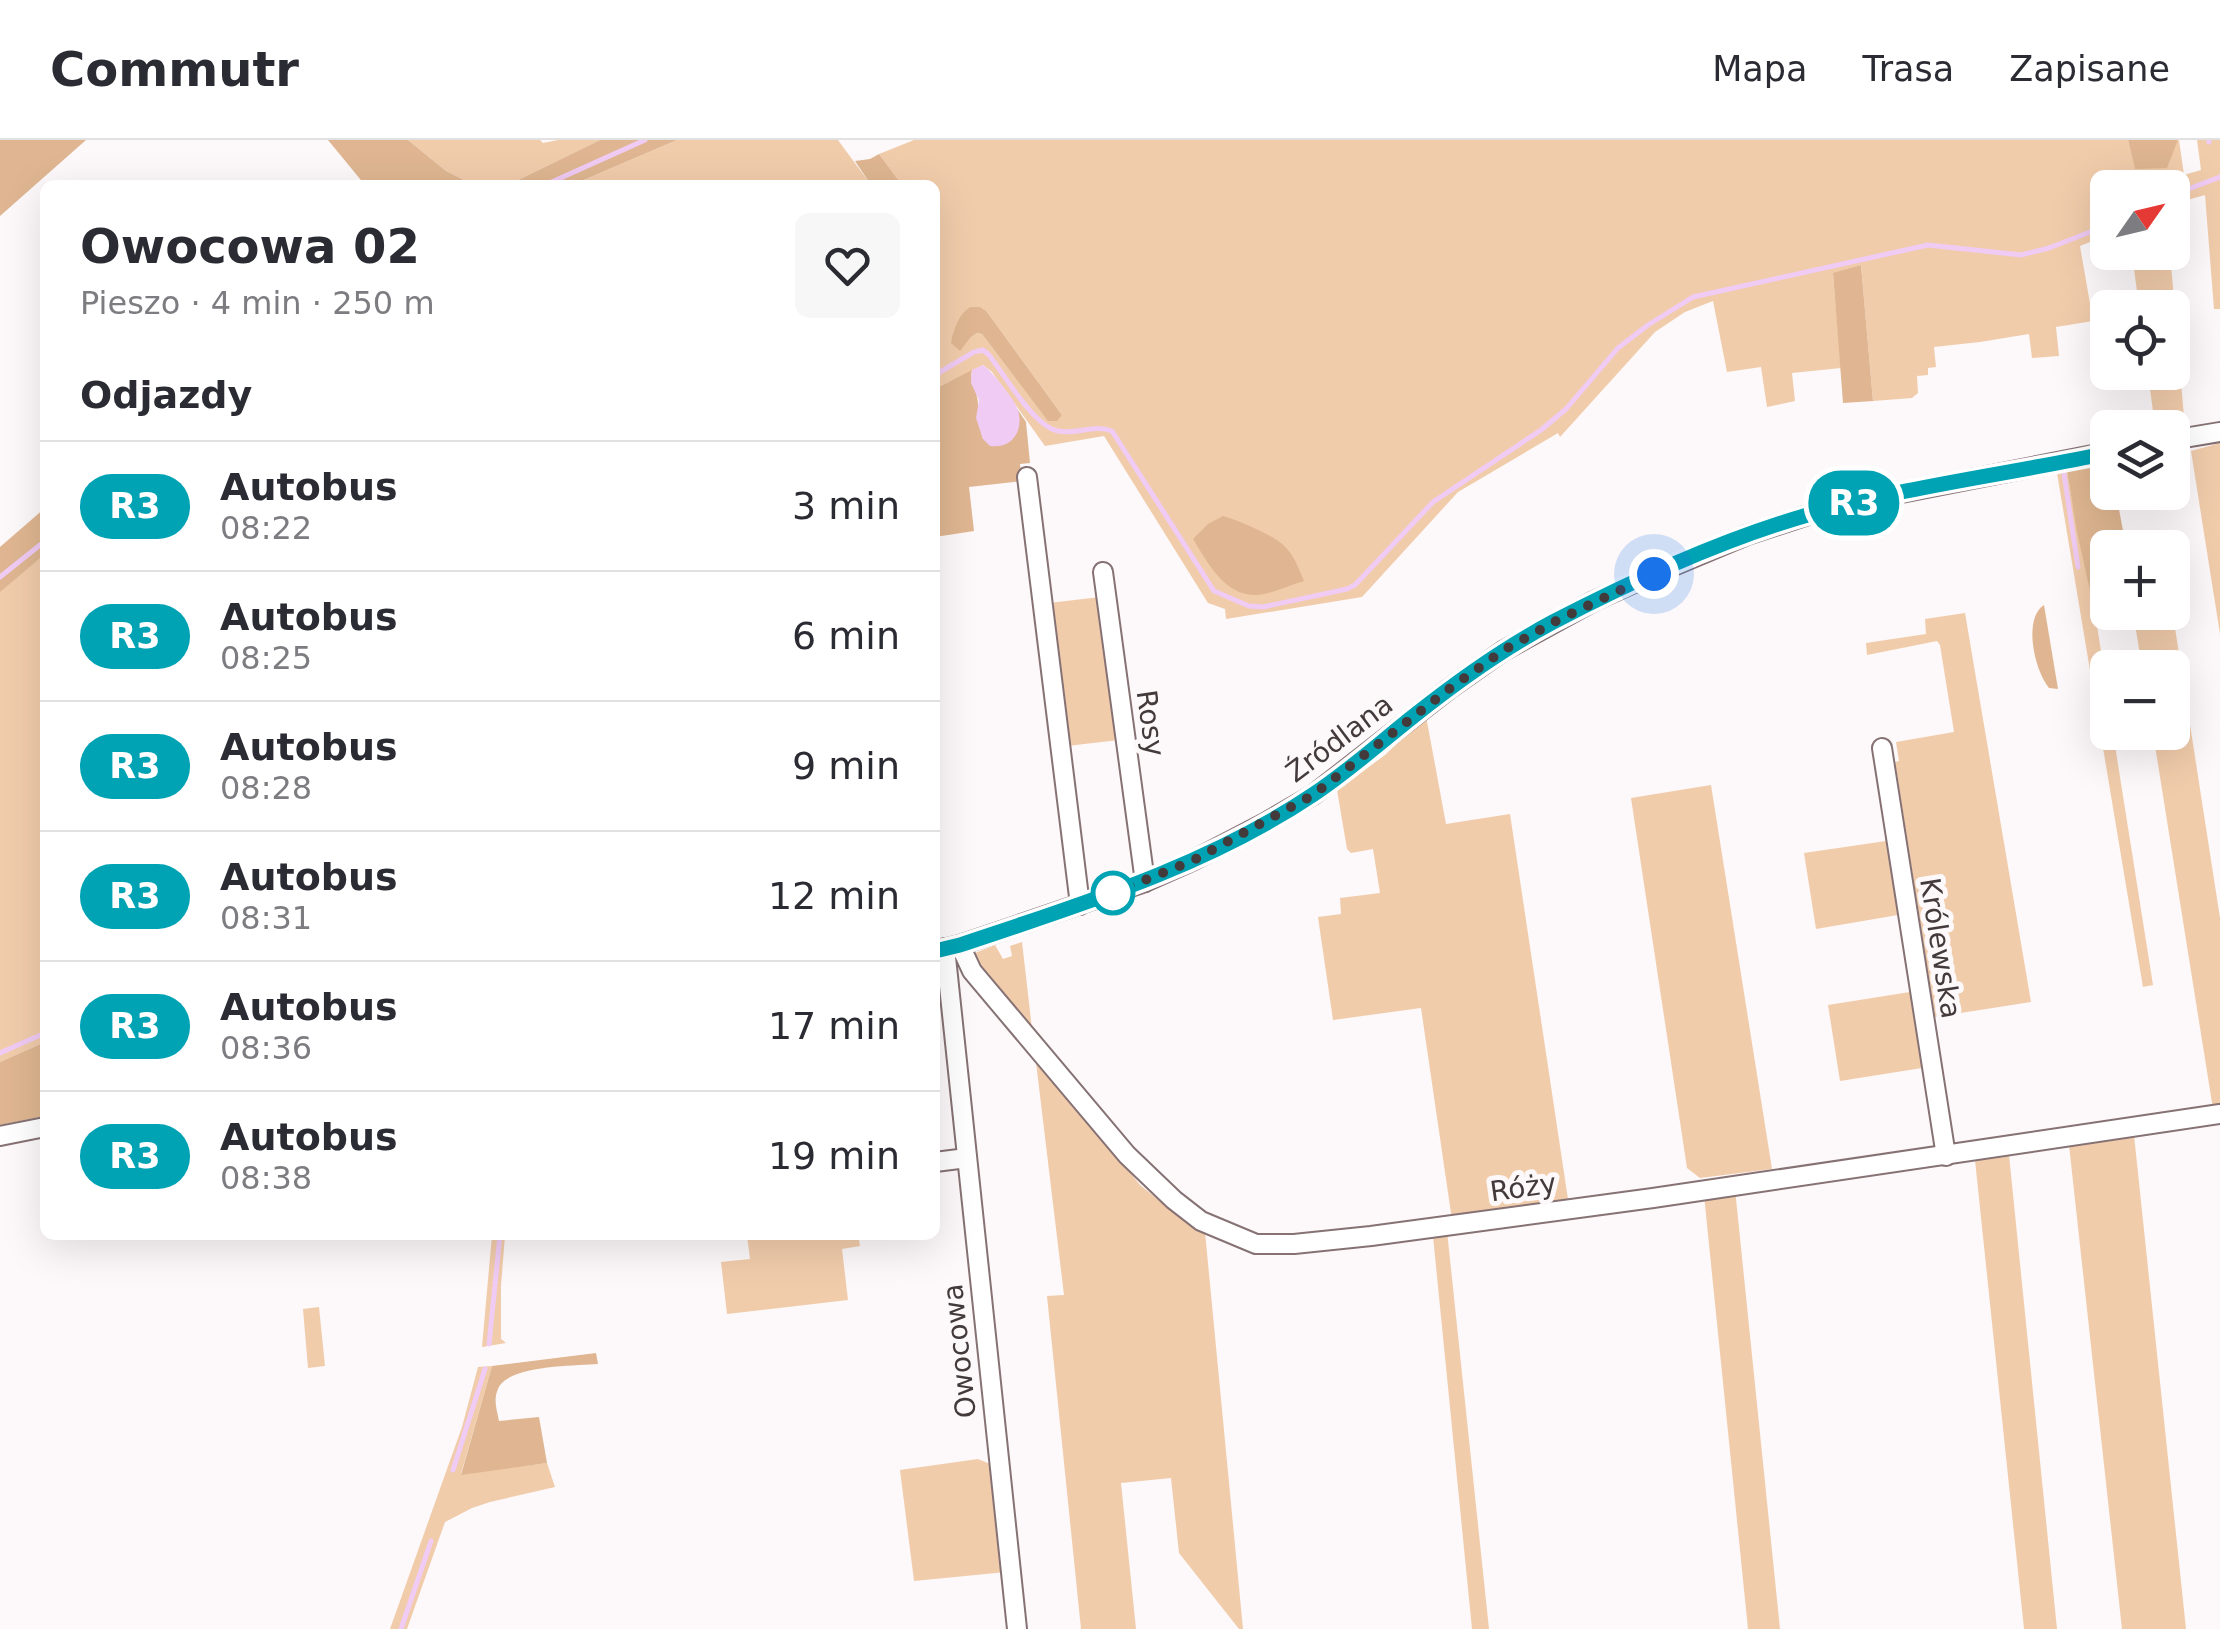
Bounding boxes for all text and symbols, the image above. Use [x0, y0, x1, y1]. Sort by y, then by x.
text: Commutr [50, 41, 299, 97]
text: Mapa [1712, 49, 1807, 89]
text: Trasa [1862, 49, 1954, 89]
text: Zapisane [2009, 49, 2170, 89]
north arrow [2090, 170, 2190, 270]
map controls [2090, 170, 2190, 750]
button: heart [795, 213, 900, 318]
text: Owocowa 02 [80, 218, 420, 274]
text: Pieszo · 4 min · 250 m [80, 284, 435, 322]
button: locate [2090, 290, 2190, 390]
text: Odjazdy [80, 373, 252, 417]
button: layers [2090, 410, 2190, 510]
text: Autobus [220, 465, 398, 509]
line badge: R3 [1809, 470, 1899, 536]
text: R3 [1828, 483, 1880, 523]
text: 3 min [792, 484, 900, 528]
text: R3 [109, 486, 161, 526]
text: 08:22 [220, 509, 312, 547]
button: + [2090, 530, 2190, 630]
your location [1629, 549, 1679, 599]
text: Autobus [220, 595, 398, 639]
text: 6 min [792, 614, 900, 658]
text: R3 [109, 616, 161, 656]
text: 08:25 [220, 639, 312, 677]
button: − [2090, 650, 2190, 750]
street label: Źródlana [1279, 687, 1399, 789]
street label: Rosy [1130, 688, 1171, 758]
text: Autobus [220, 725, 398, 769]
text: 9 min [792, 744, 900, 788]
text: R3 [109, 746, 161, 786]
text: 08:28 [220, 769, 312, 807]
text: Autobus [220, 855, 398, 899]
unlabelled marker [1092, 872, 1134, 914]
text: 12 min [768, 874, 900, 918]
street label: Królewska [1913, 875, 1968, 1021]
text: R3 [109, 876, 161, 916]
text: 08:31 [220, 899, 312, 937]
text: Autobus [220, 985, 398, 1029]
text: 17 min [768, 1004, 900, 1048]
text: R3 [109, 1006, 161, 1046]
text: 08:36 [220, 1029, 312, 1067]
text: Autobus [220, 1115, 398, 1159]
text: 19 min [768, 1134, 900, 1178]
text: R3 [109, 1136, 161, 1176]
text: 08:38 [220, 1159, 312, 1197]
street label: Róży [1488, 1167, 1558, 1208]
street label: Owocowa [936, 1282, 983, 1420]

